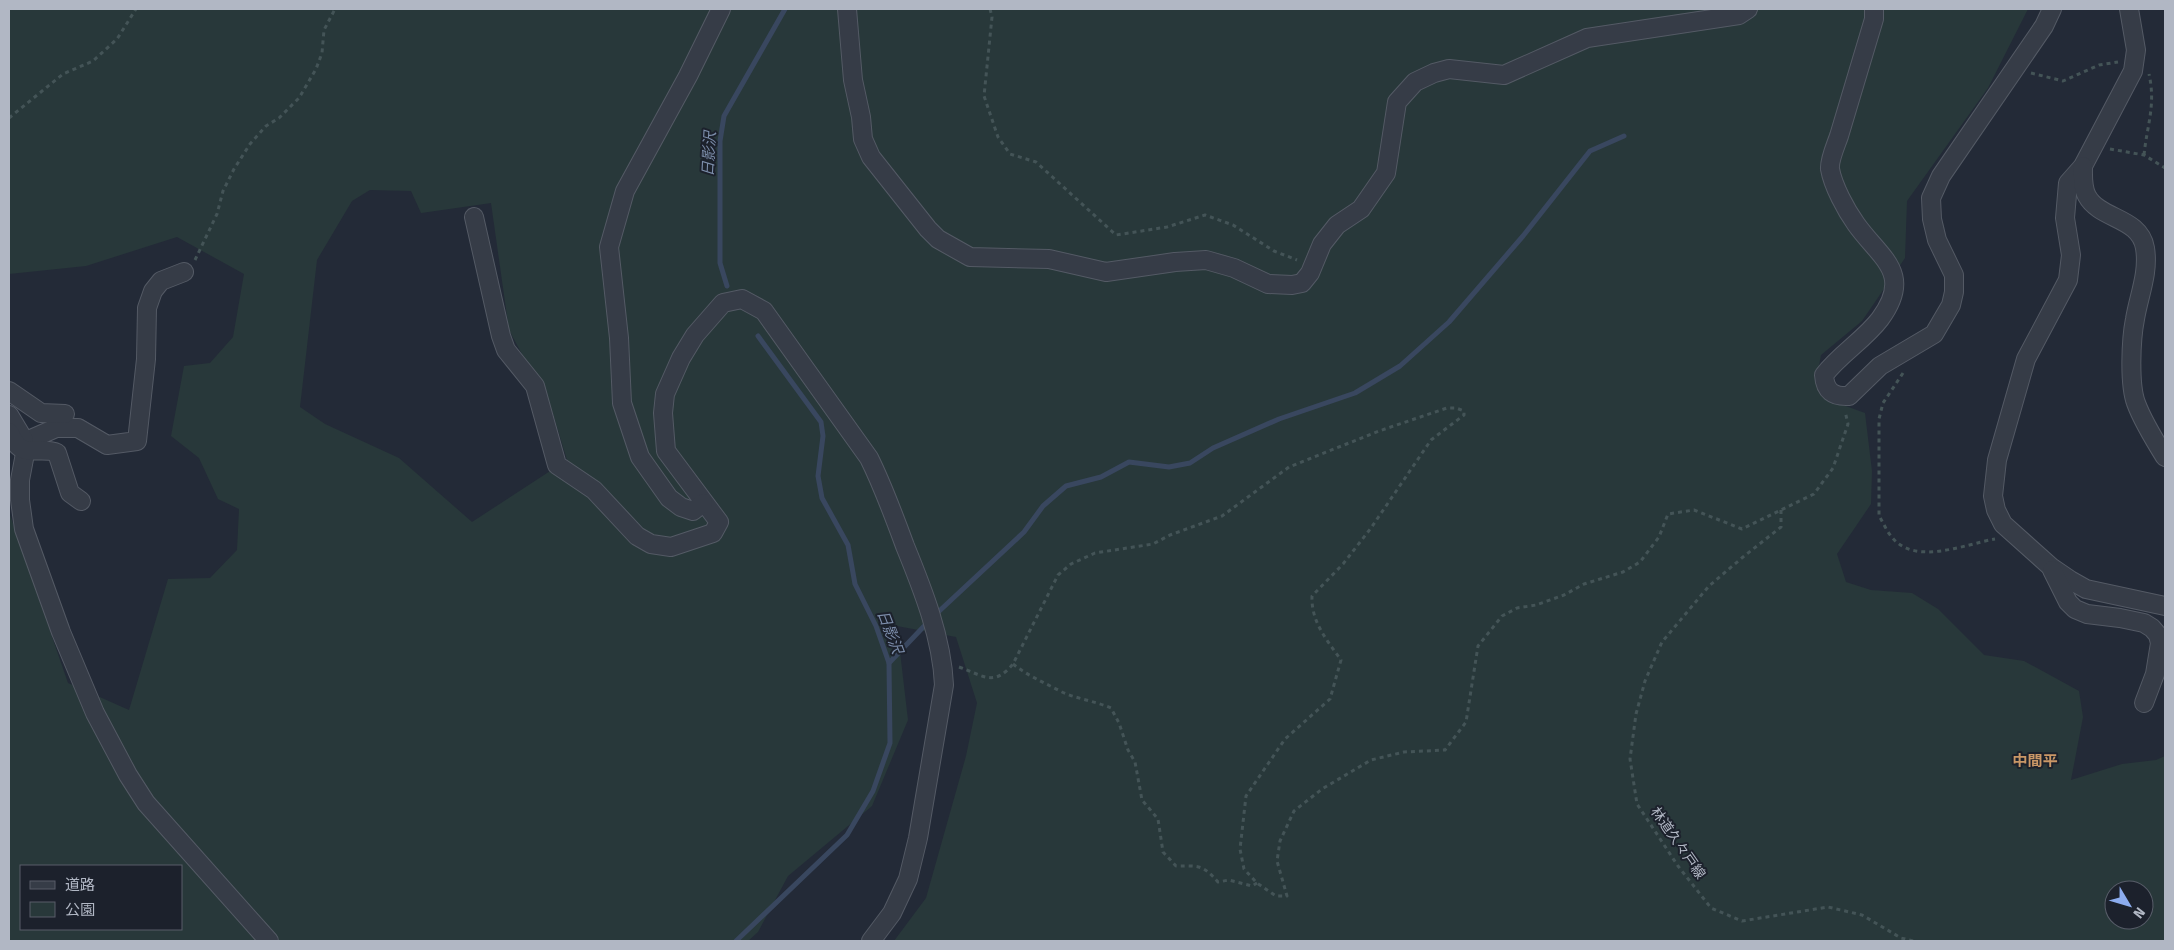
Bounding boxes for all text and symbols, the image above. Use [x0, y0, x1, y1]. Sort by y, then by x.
water label: 日影沢 [699, 129, 719, 177]
water label: 日影沢 [874, 608, 907, 658]
district label: 中間平 [2012, 752, 2058, 770]
street label: 林道久々戸線 [1647, 804, 1709, 882]
legend [20, 865, 182, 930]
text: 道路 [65, 876, 95, 894]
north arrow [2104, 880, 2154, 930]
text: 公園 [65, 901, 95, 919]
text: N [2129, 904, 2148, 922]

